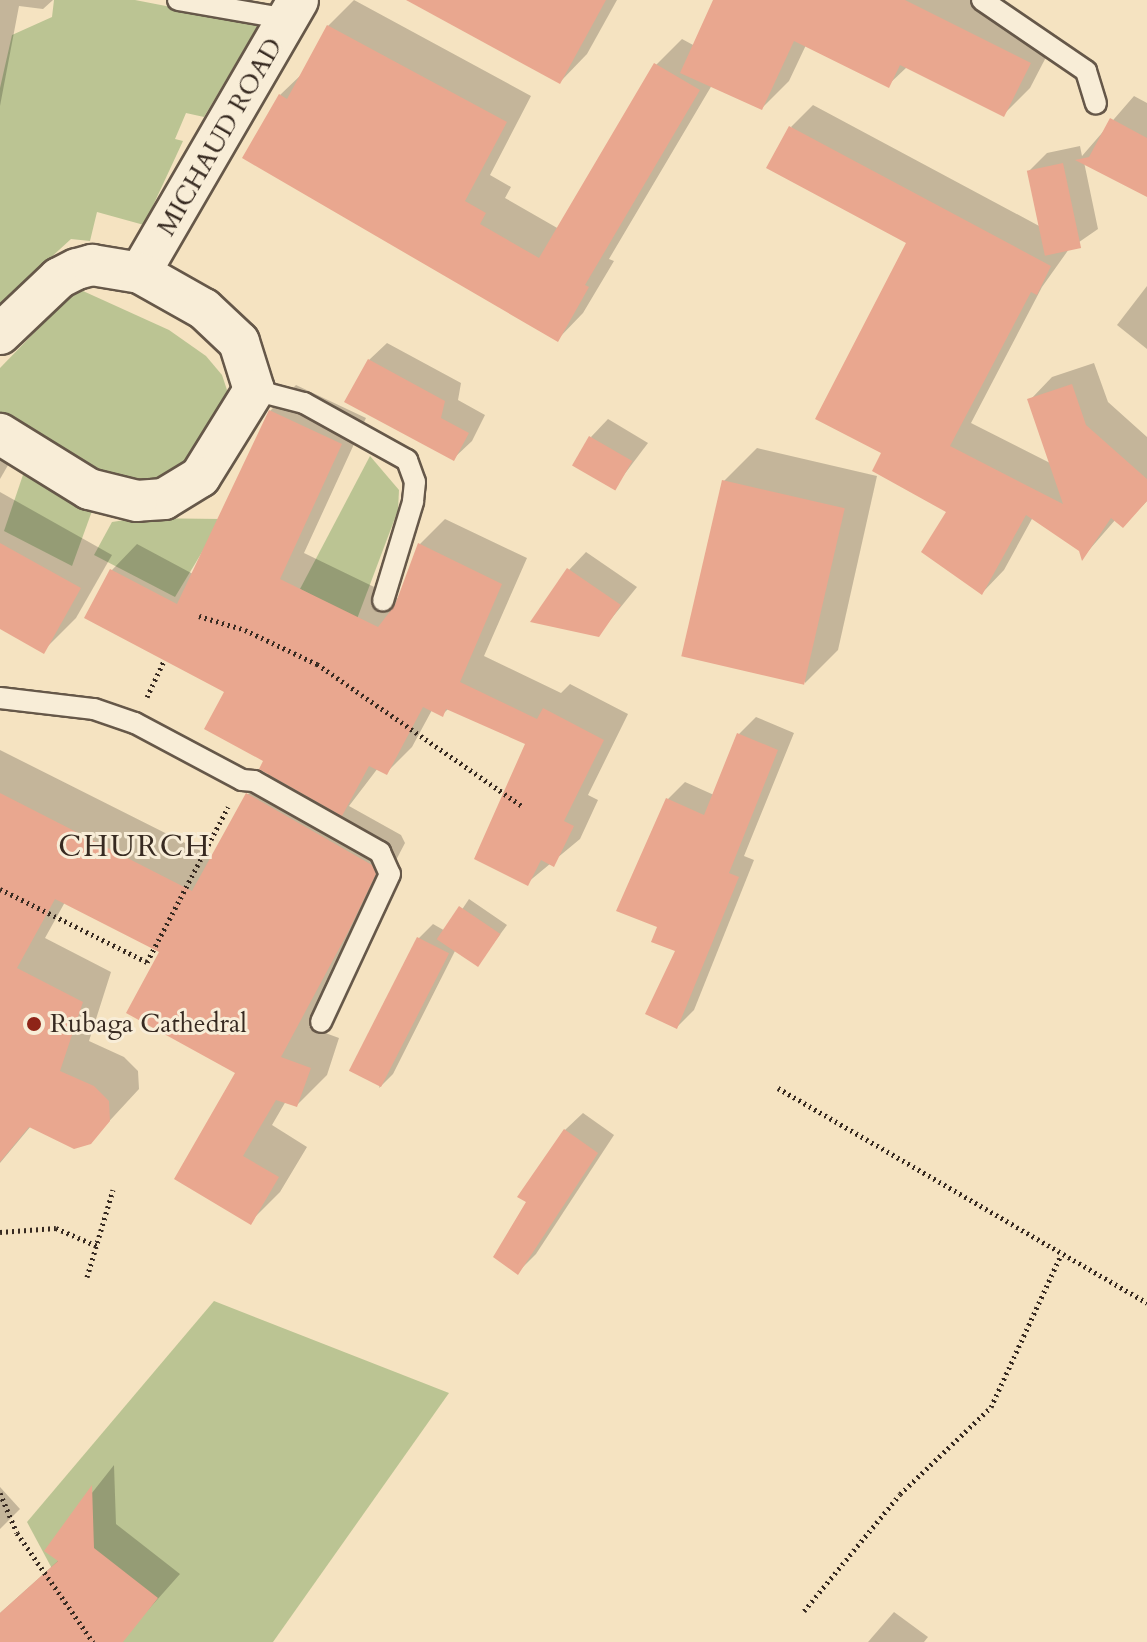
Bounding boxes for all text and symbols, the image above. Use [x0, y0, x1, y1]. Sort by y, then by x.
street label: MICHAUD ROAD [151, 33, 289, 241]
district label: CHURCH [58, 829, 212, 865]
place label: Rubaga Cathedral [50, 1008, 247, 1040]
marker: Rubaga Cathedral [25, 1015, 43, 1033]

